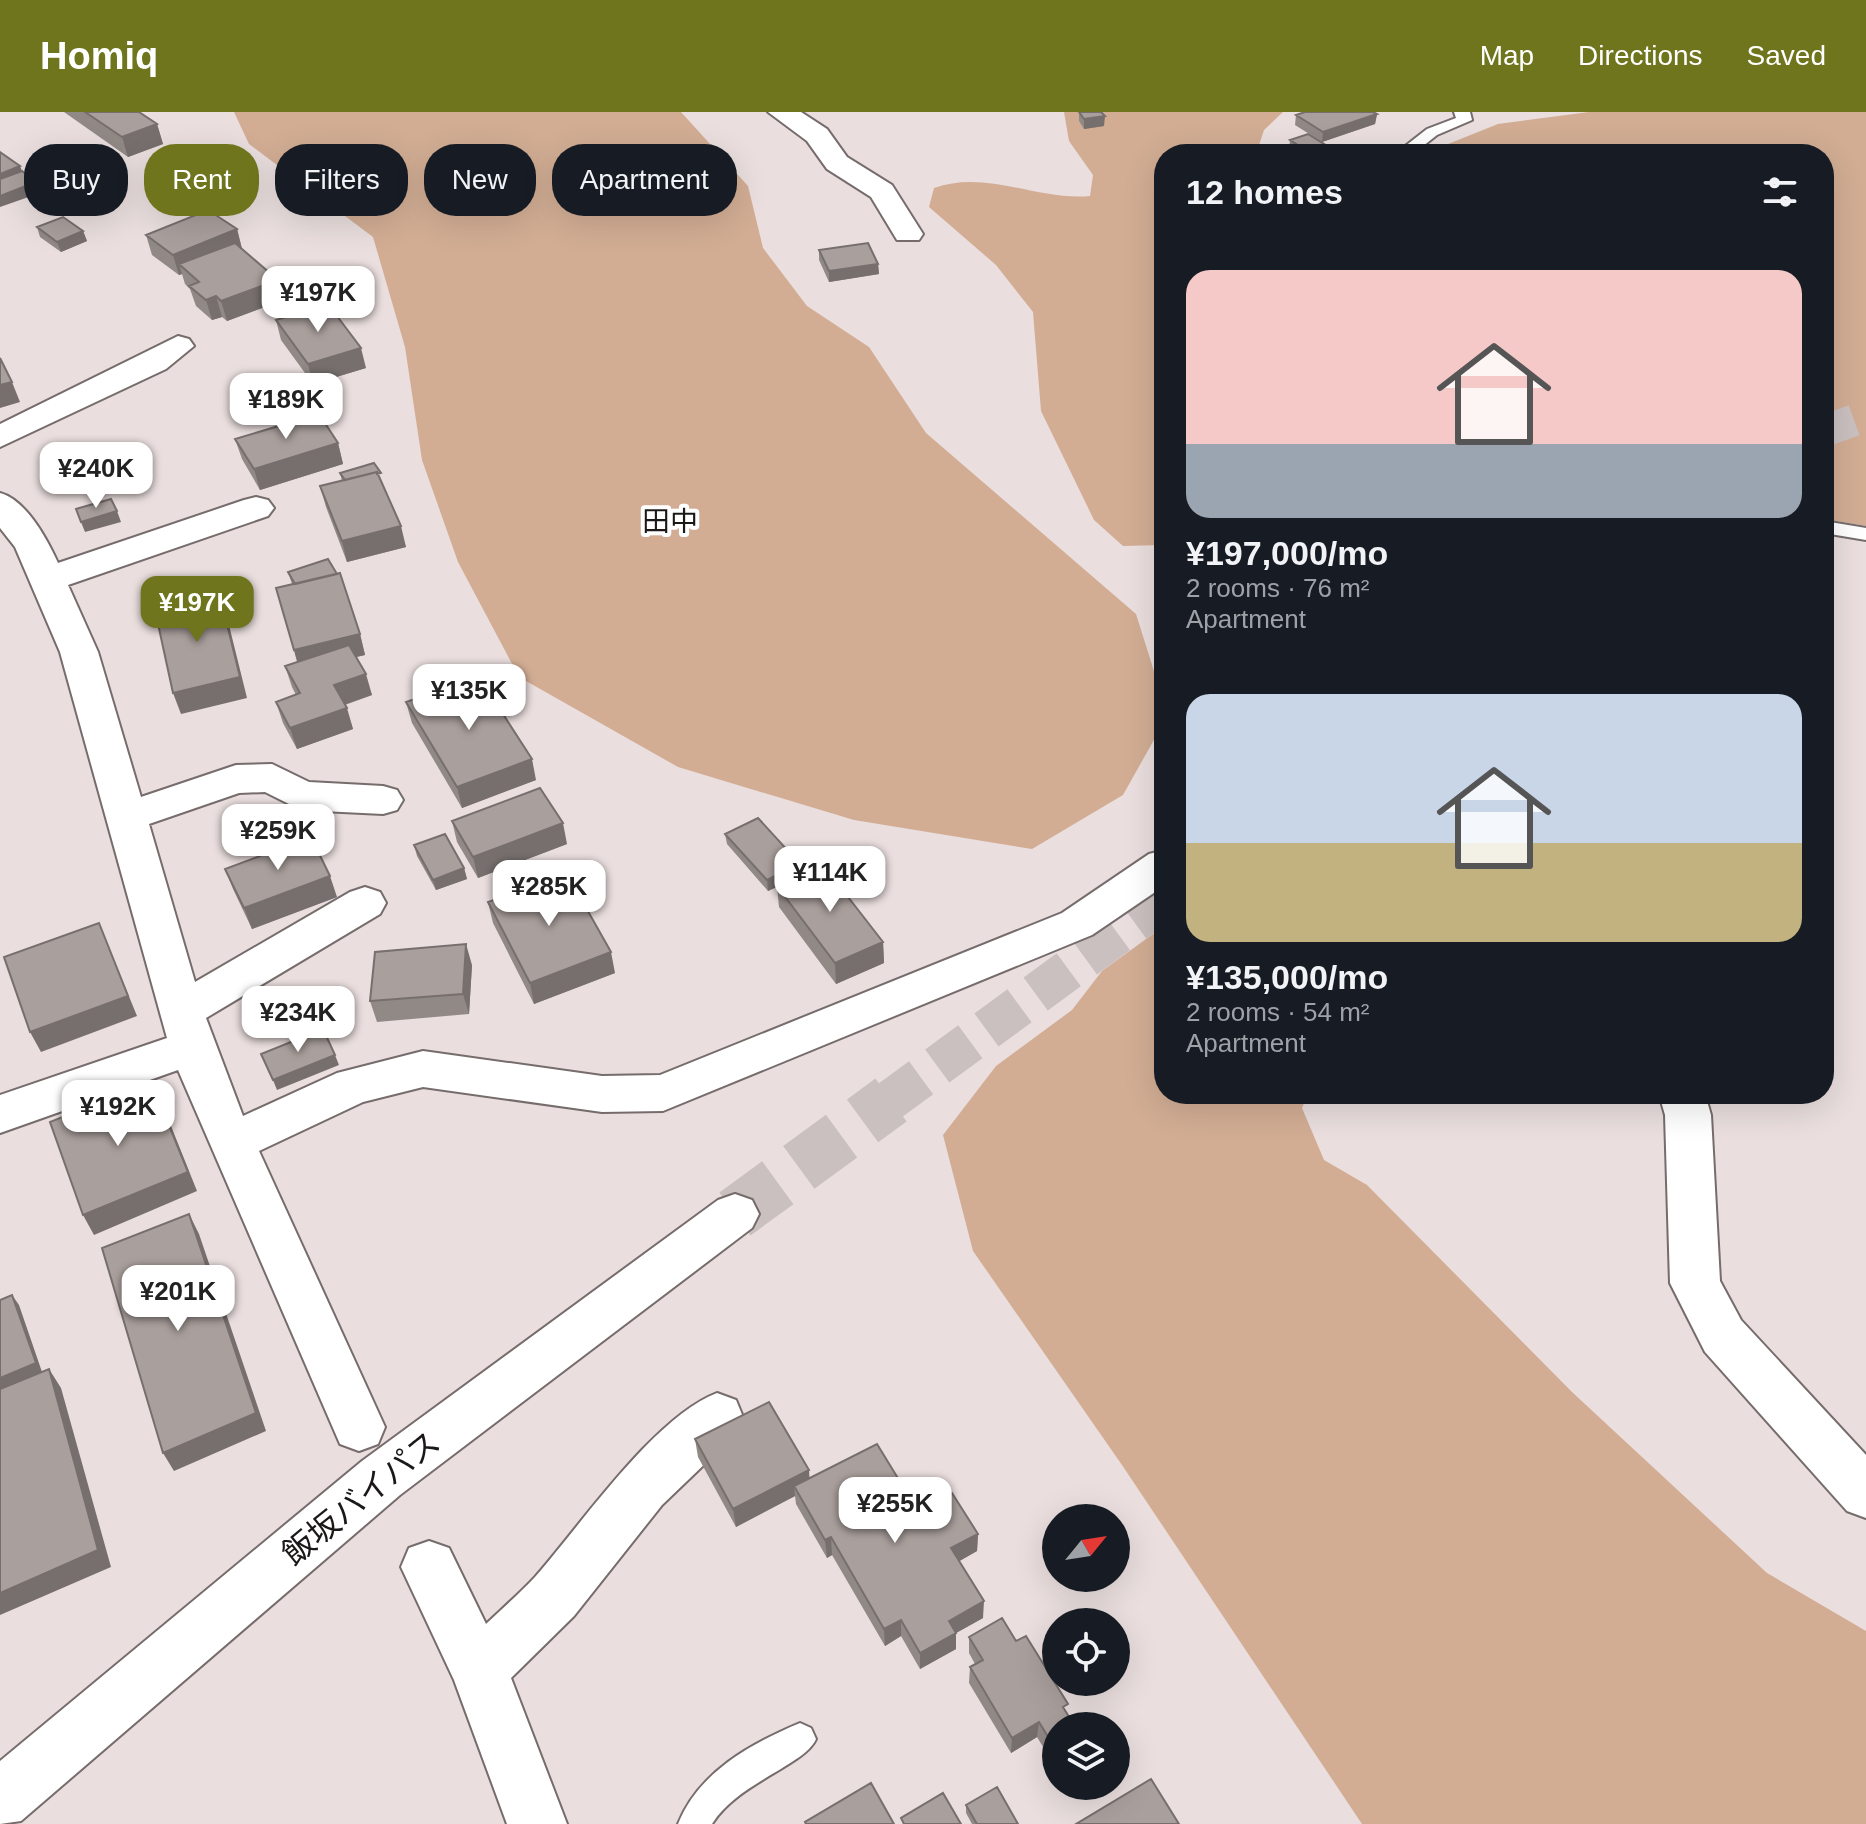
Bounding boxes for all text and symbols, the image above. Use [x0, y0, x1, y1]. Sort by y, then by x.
text: Homiq [40, 35, 158, 77]
text: Map [1480, 40, 1534, 71]
text: Directions [1578, 40, 1703, 71]
text: Saved [1747, 40, 1826, 71]
chip: Buy [24, 144, 128, 216]
chip: Rent [144, 144, 259, 216]
chip: Filters [275, 144, 408, 216]
chip: New [424, 144, 536, 216]
chip: Apartment [552, 144, 737, 216]
icon: filters [1758, 170, 1802, 214]
text: 12 homes [1186, 173, 1343, 211]
pin: ¥197K [262, 266, 374, 334]
text: ¥197K [280, 277, 356, 307]
icon: home [1422, 322, 1566, 466]
pin: ¥189K [230, 373, 342, 441]
text: ¥189K [248, 384, 324, 414]
pin: ¥240K [40, 442, 152, 510]
text: ¥240K [58, 453, 134, 483]
district label: 田中 [642, 506, 698, 537]
text: ¥197,000/mo [1186, 534, 1388, 572]
text: 2 rooms · 76 m² [1186, 573, 1370, 603]
pin: ¥197K [141, 576, 253, 644]
text: ¥197K [159, 587, 235, 617]
text: Apartment [1186, 604, 1306, 634]
pin: ¥135K [413, 664, 525, 732]
text: ¥135K [431, 675, 507, 705]
icon: home [1422, 746, 1566, 890]
pin: ¥259K [222, 804, 334, 872]
text: ¥259K [240, 815, 316, 845]
pin: ¥114K [774, 846, 886, 914]
text: ¥114K [792, 857, 868, 887]
pin: ¥285K [493, 860, 605, 928]
text: ¥285K [511, 871, 587, 901]
text: ¥135,000/mo [1186, 958, 1388, 996]
pin: ¥234K [242, 986, 354, 1054]
text: ¥234K [260, 997, 336, 1027]
text: 2 rooms · 54 m² [1186, 997, 1370, 1027]
text: Apartment [1186, 1028, 1306, 1058]
pin: ¥192K [62, 1080, 174, 1148]
text: ¥192K [80, 1091, 156, 1121]
pin: ¥201K [122, 1265, 234, 1333]
text: ¥201K [140, 1276, 216, 1306]
street label: 飯坂バイパス [275, 1424, 447, 1572]
pin: ¥255K [839, 1477, 951, 1545]
text: ¥255K [857, 1488, 933, 1518]
north arrow [1042, 1504, 1130, 1592]
map controls [1042, 1504, 1130, 1800]
button: locate [1042, 1608, 1130, 1696]
button: layers [1042, 1712, 1130, 1800]

